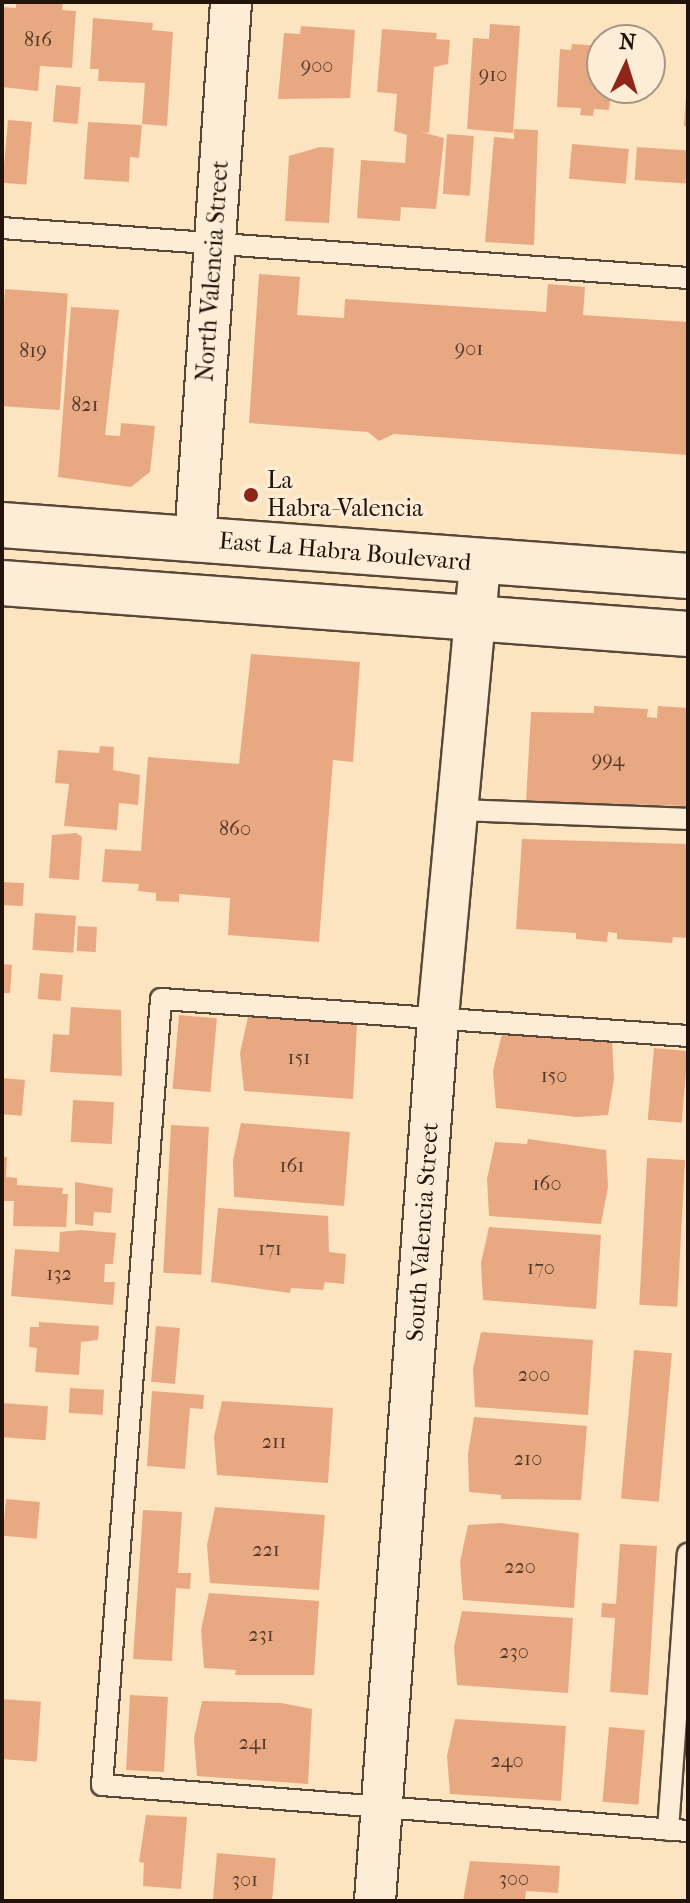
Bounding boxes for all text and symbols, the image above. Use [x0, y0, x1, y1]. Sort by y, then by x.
north arrow [586, 24, 666, 104]
house number: 816 [24, 27, 52, 51]
text: N [618, 29, 637, 56]
house number: 900 [301, 53, 333, 77]
house number: 910 [479, 62, 507, 86]
street label: North Valencia Street [191, 159, 235, 383]
house number: 901 [455, 336, 483, 360]
house number: 819 [19, 338, 47, 362]
house number: 821 [71, 392, 99, 416]
place label: La Habra-Valencia [267, 467, 423, 523]
marker: La Habra-Valencia [242, 486, 260, 504]
street label: East La Habra Boulevard [218, 527, 472, 577]
house number: 994 [592, 747, 624, 771]
house number: 860 [219, 816, 251, 840]
house number: 151 [288, 1045, 310, 1069]
house number: 150 [541, 1063, 567, 1087]
street label: South Valencia Street [401, 1121, 445, 1343]
house number: 161 [280, 1153, 304, 1177]
house number: 160 [533, 1171, 561, 1195]
house number: 171 [258, 1236, 282, 1260]
house number: 170 [527, 1255, 555, 1279]
house number: 132 [46, 1261, 72, 1285]
house number: 200 [518, 1362, 550, 1386]
house number: 211 [262, 1429, 286, 1453]
house number: 210 [514, 1446, 542, 1470]
house number: 221 [252, 1537, 280, 1561]
house number: 220 [504, 1554, 536, 1578]
house number: 231 [248, 1622, 274, 1646]
house number: 230 [499, 1639, 529, 1663]
house number: 241 [238, 1730, 268, 1754]
house number: 240 [490, 1748, 524, 1772]
house number: 300 [499, 1866, 529, 1890]
house number: 301 [232, 1867, 258, 1891]

